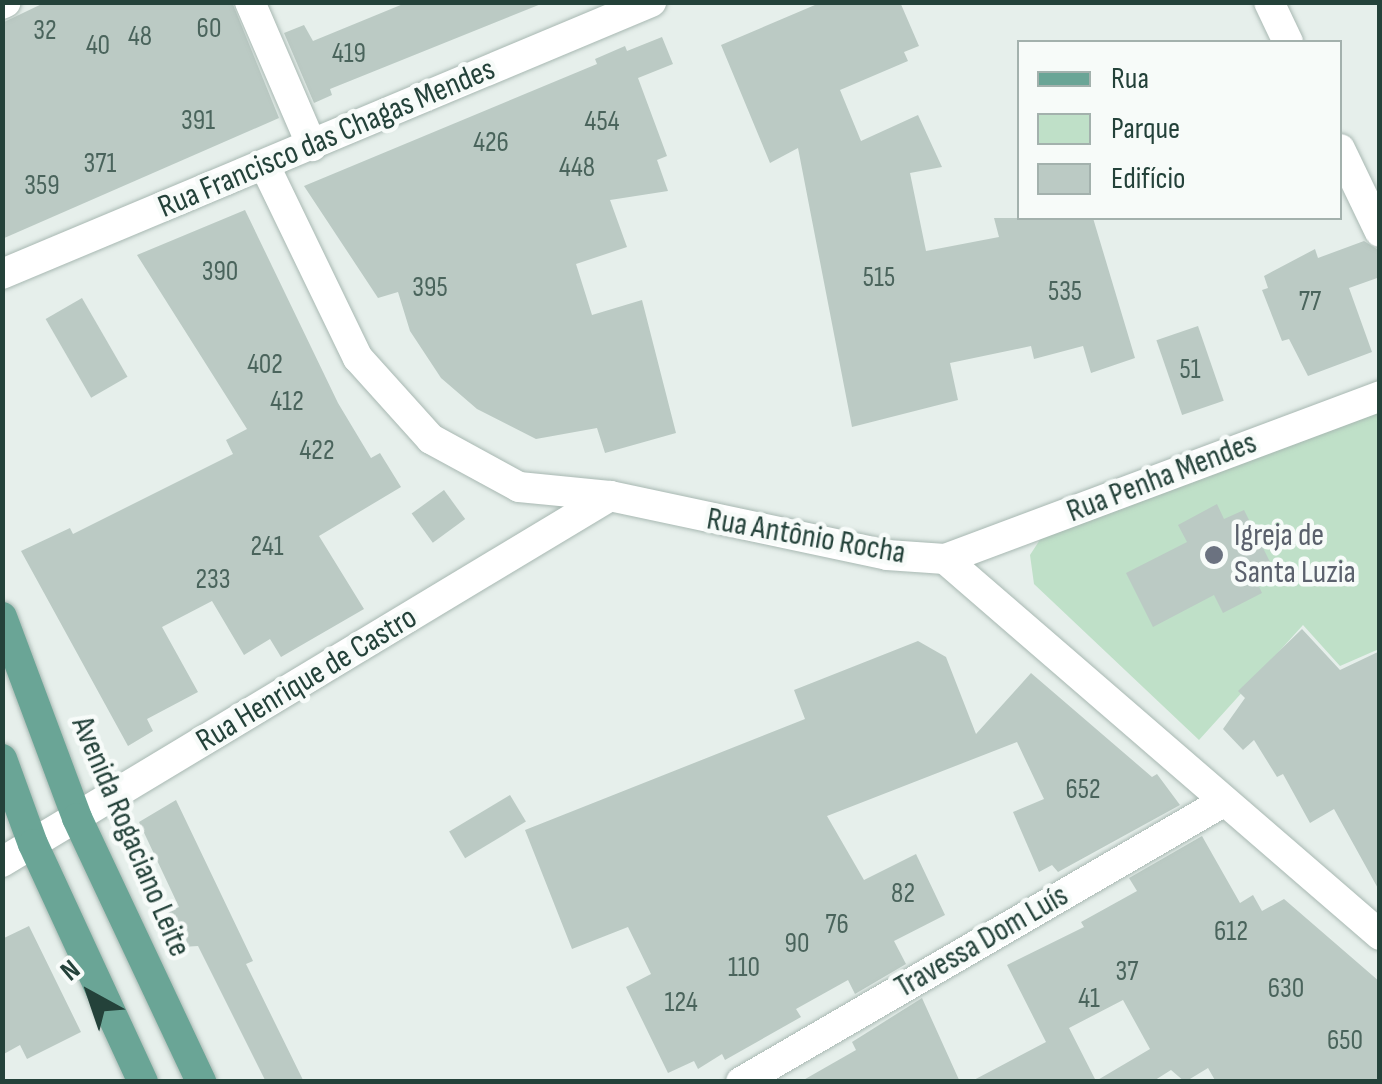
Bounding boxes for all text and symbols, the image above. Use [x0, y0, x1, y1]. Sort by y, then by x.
house number: 60 [197, 12, 221, 46]
house number: 32 [33, 14, 57, 48]
house number: 48 [128, 20, 152, 54]
house number: 40 [86, 29, 110, 63]
house number: 419 [332, 37, 366, 71]
legend [1017, 40, 1342, 220]
street label: Rua Francisco das Chagas Mendes [153, 51, 501, 227]
text: Rua [1111, 61, 1149, 97]
house number: 391 [181, 104, 215, 138]
house number: 454 [585, 105, 619, 139]
text: Parque [1111, 111, 1180, 147]
house number: 426 [473, 126, 509, 160]
house number: 371 [84, 147, 116, 181]
house number: 448 [559, 151, 595, 185]
text: Edifício [1111, 161, 1186, 197]
house number: 359 [24, 169, 60, 203]
house number: 390 [202, 255, 238, 289]
house number: 515 [863, 261, 895, 295]
house number: 395 [412, 271, 448, 305]
house number: 535 [1048, 275, 1082, 309]
house number: 77 [1299, 285, 1321, 319]
house number: 402 [247, 348, 283, 382]
house number: 51 [1179, 353, 1201, 387]
house number: 412 [270, 385, 304, 419]
street label: Rua Penha Mendes [1062, 424, 1262, 532]
house number: 422 [300, 434, 334, 468]
street label: Rua Antônio Rocha [704, 501, 908, 573]
place label: Igreja de Santa Luzia [1234, 518, 1356, 593]
house number: 241 [251, 530, 283, 564]
marker: Igreja de Santa Luzia [1203, 544, 1225, 566]
house number: 233 [195, 563, 231, 597]
street label: Rua Henrique de Castro [190, 599, 424, 761]
street label: Avenida Rogaciano Leite [62, 711, 198, 963]
house number: 652 [1065, 773, 1101, 807]
street label: Travessa Dom Luís [889, 877, 1075, 1007]
house number: 82 [891, 877, 915, 911]
house number: 76 [825, 908, 849, 942]
house number: 612 [1214, 915, 1248, 949]
house number: 90 [785, 927, 809, 961]
north arrow [40, 944, 140, 1044]
house number: 110 [728, 951, 760, 985]
text: N [54, 953, 87, 988]
house number: 37 [1116, 955, 1138, 989]
house number: 630 [1268, 972, 1304, 1006]
house number: 41 [1078, 982, 1100, 1016]
house number: 124 [664, 986, 698, 1020]
house number: 650 [1327, 1024, 1363, 1058]

